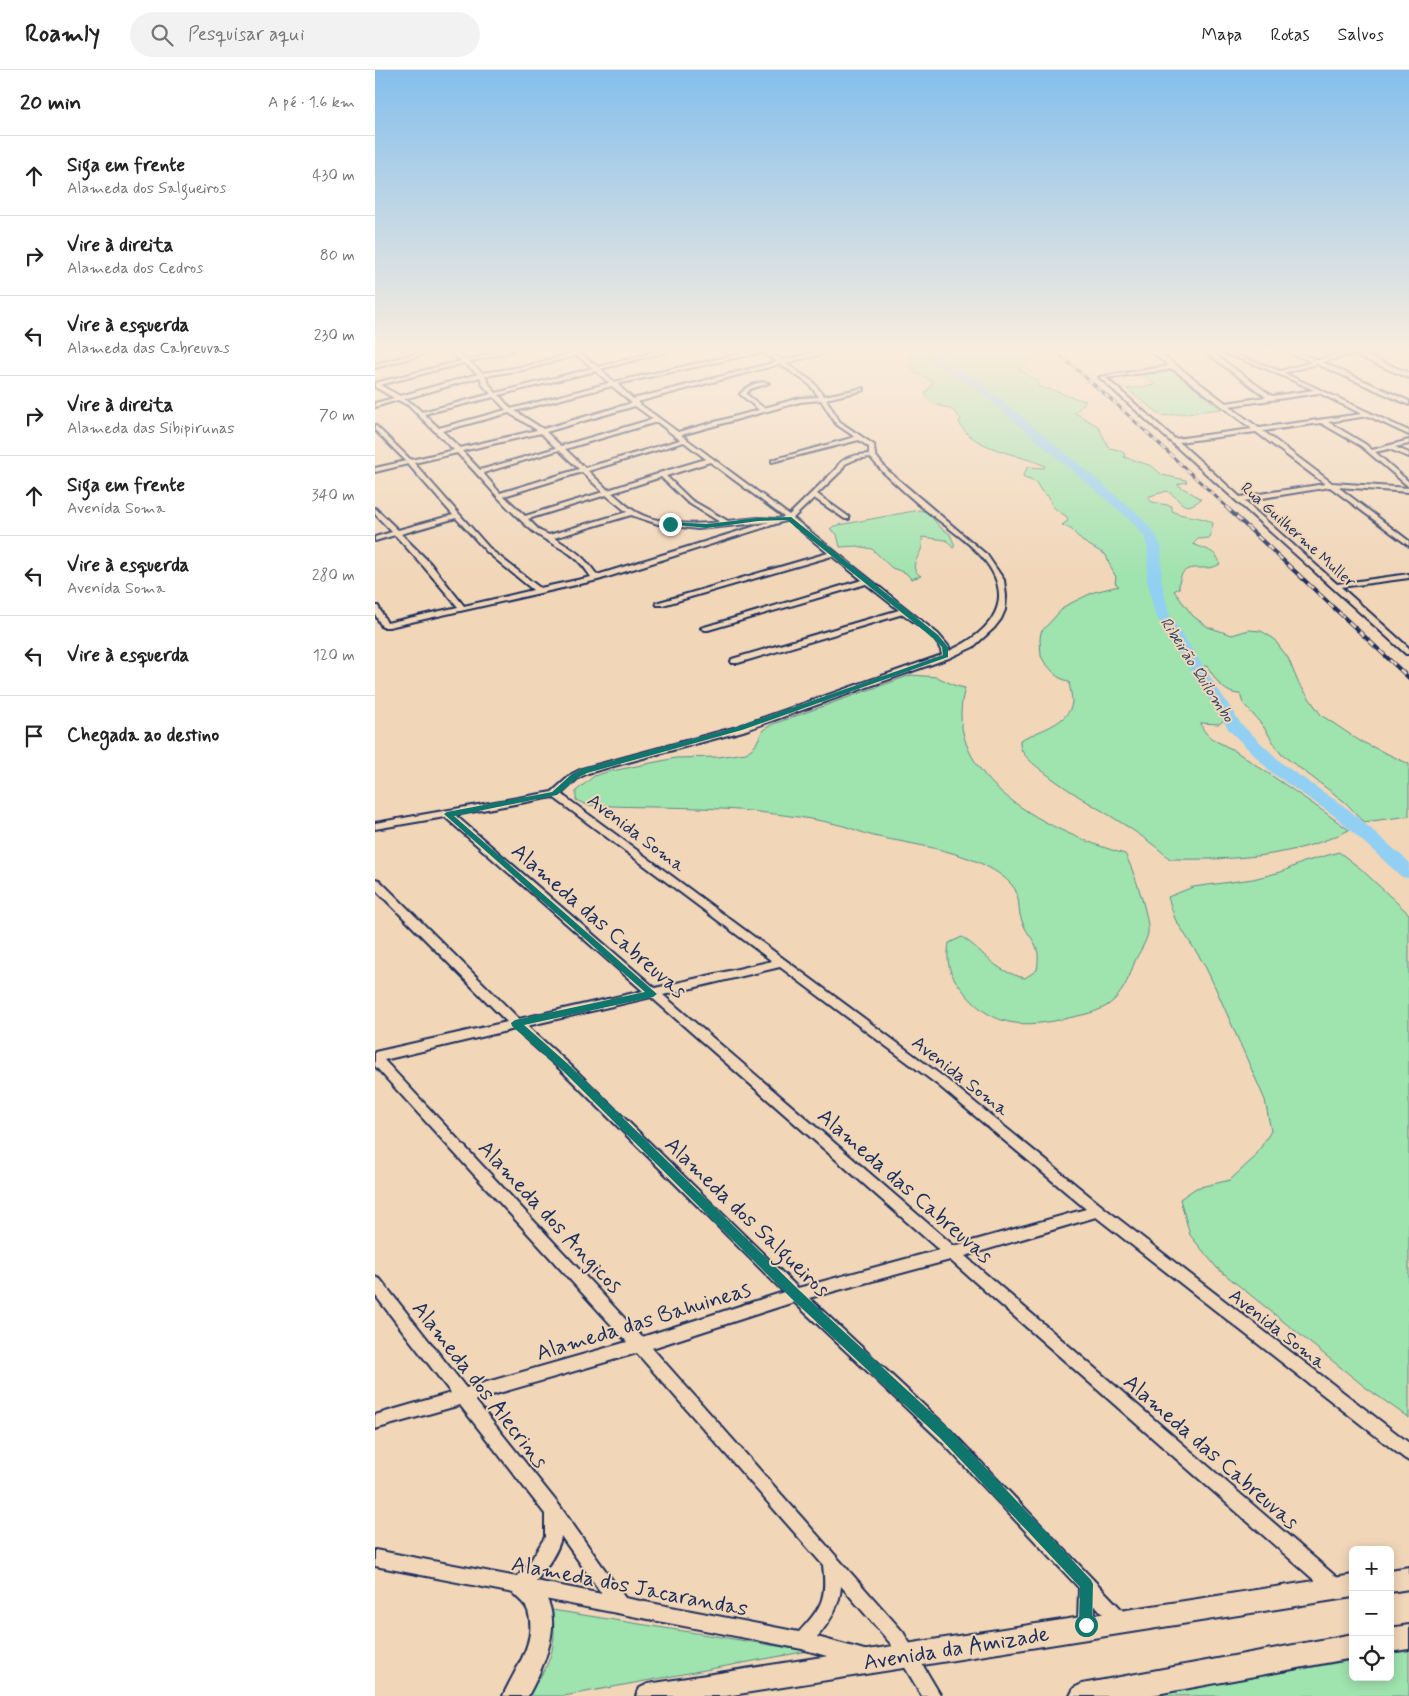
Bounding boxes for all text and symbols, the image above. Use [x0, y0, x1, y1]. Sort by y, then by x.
search box [130, 12, 480, 57]
text: Roamly [25, 19, 100, 50]
icon: search [148, 21, 176, 49]
text: Pesquisar aqui [188, 22, 304, 47]
text: Mapa [1201, 23, 1242, 47]
text: Rotas [1270, 23, 1310, 47]
text: Salvos [1338, 23, 1384, 47]
text: 20 min [20, 89, 81, 117]
text: A pé · 1.6 km [268, 92, 355, 113]
text: Siga em frente [67, 153, 185, 178]
icon: ahead [20, 162, 48, 190]
text: 430 m [312, 165, 355, 186]
text: Alameda dos Salgueiros [67, 178, 226, 199]
text: Vire à direita [67, 233, 173, 258]
icon: right [20, 242, 48, 270]
text: 80 m [320, 245, 355, 266]
text: Alameda dos Cedros [67, 258, 203, 279]
text: Vire à esquerda [67, 313, 189, 338]
icon: left [20, 322, 48, 350]
text: 230 m [314, 325, 355, 346]
text: Alameda das Cabreuvas [67, 338, 230, 359]
text: Vire à direita [67, 393, 173, 418]
icon: right [20, 402, 48, 430]
text: 70 m [319, 405, 355, 426]
text: Alameda das Sibipirunas [67, 418, 235, 439]
text: Siga em frente [67, 473, 185, 498]
street label: Rua Guilherme Muller [1236, 478, 1360, 593]
icon: ahead [20, 482, 48, 510]
text: 340 m [311, 485, 355, 506]
text: Avenida Soma [67, 498, 165, 519]
route end [659, 513, 682, 536]
text: Vire à esquerda [67, 553, 189, 578]
icon: left [20, 562, 48, 590]
text: 280 m [312, 565, 355, 586]
text: Avenida Soma [67, 578, 165, 599]
water label: Ribeirão Quilombo [1155, 613, 1239, 727]
icon: left [20, 642, 48, 670]
text: Vire à esquerda [67, 643, 189, 668]
text: 120 m [313, 645, 355, 666]
icon: arrive [20, 722, 48, 750]
text: Chegada ao destino [67, 723, 219, 748]
street label: Avenida Soma [582, 788, 691, 879]
street label: Alameda das Cabreuvas [505, 838, 693, 1006]
street label: Avenida Soma [906, 1030, 1014, 1122]
street label: Alameda das Cabreuvas [811, 1103, 999, 1271]
street label: Alameda dos Salgueiros [656, 1131, 835, 1306]
street label: Alameda dos Angicos [471, 1135, 628, 1301]
street label: Alameda das Bahuineas [533, 1276, 755, 1368]
street label: Avenida Soma [1223, 1283, 1331, 1375]
street label: Alameda dos Alecrins [405, 1296, 554, 1475]
street label: Alameda das Cabreuvas [1117, 1369, 1305, 1537]
map controls [1349, 1546, 1394, 1681]
button: + [1349, 1546, 1394, 1591]
street label: Alameda dos Jacarandas [509, 1550, 750, 1624]
button: − [1349, 1591, 1394, 1636]
route start [1075, 1614, 1098, 1637]
street label: Avenida da Amizade [861, 1620, 1051, 1677]
button: locate [1349, 1636, 1394, 1681]

